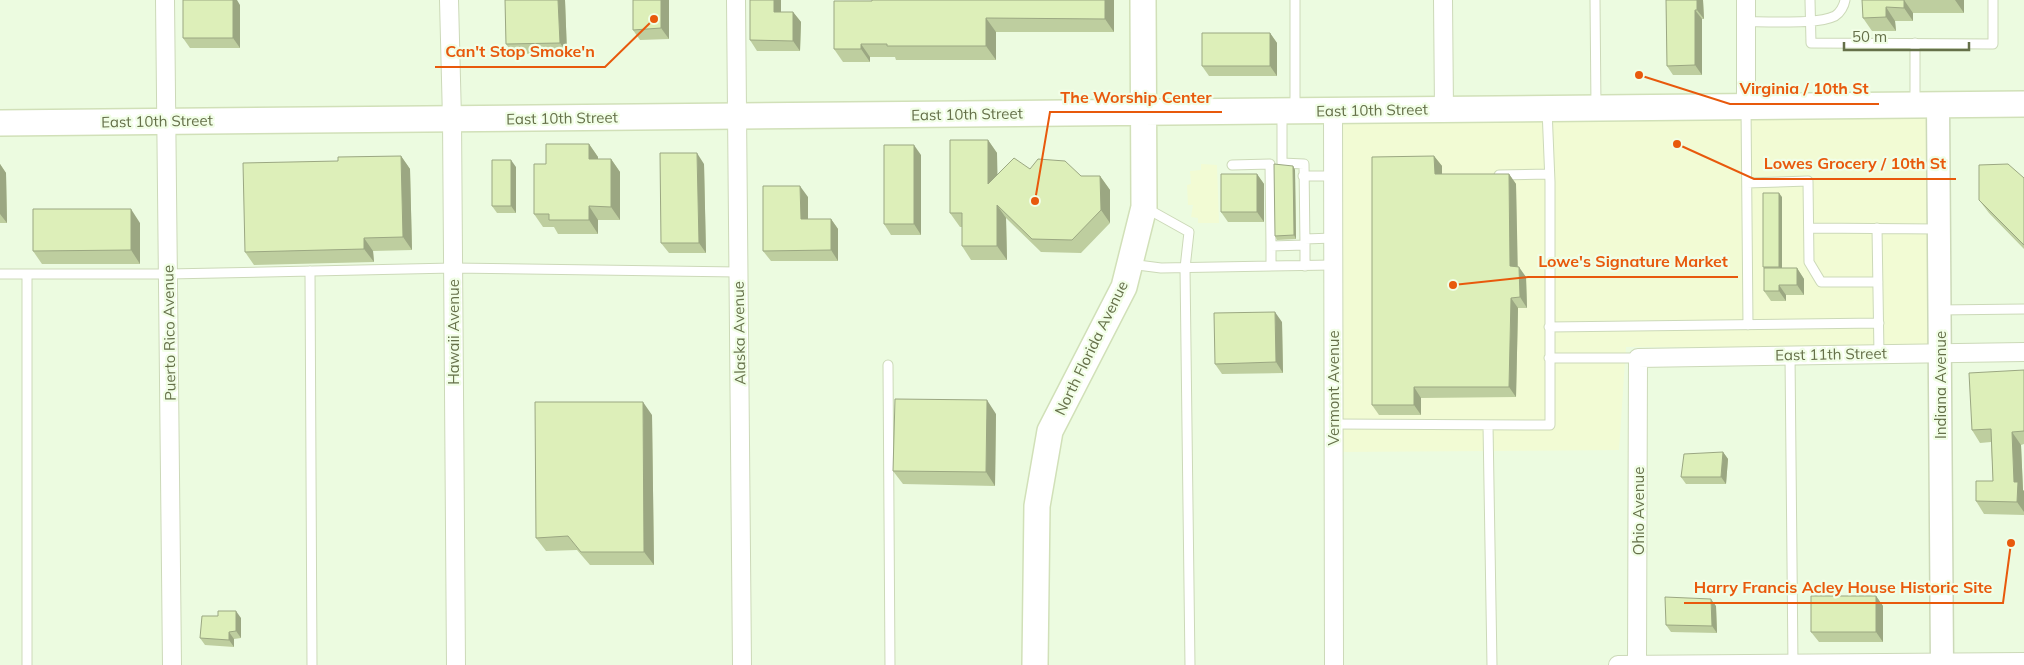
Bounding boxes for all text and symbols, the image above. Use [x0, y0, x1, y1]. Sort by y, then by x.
scale bar [1844, 20, 1969, 52]
text: 50 m [1852, 27, 1887, 46]
callout: Can't Stop Smoke'n [435, 36, 605, 67]
text: Can't Stop Smoke'n [445, 41, 595, 61]
callout: Virginia / 10th St [1730, 73, 1879, 104]
text: Virginia / 10th St [1738, 78, 1869, 98]
callout: The Worship Center [1050, 81, 1222, 112]
text: The Worship Center [1060, 87, 1212, 107]
street label: East 10th Street [1316, 100, 1428, 120]
street label: East 10th Street [911, 104, 1023, 124]
street label: East 10th Street [506, 108, 618, 128]
street label: East 10th Street [101, 111, 213, 131]
callout: Lowes Grocery / 10th St [1754, 148, 1956, 179]
text: Lowes Grocery / 10th St [1764, 153, 1946, 173]
callout: Lowe's Signature Market [1528, 246, 1738, 277]
text: Lowe's Signature Market [1538, 251, 1728, 271]
street label: Puerto Rico Avenue [158, 265, 180, 401]
street label: North Florida Avenue [1050, 278, 1132, 418]
street label: Hawaii Avenue [444, 279, 463, 385]
street label: Alaska Avenue [729, 281, 749, 385]
street label: Vermont Avenue [1324, 330, 1343, 446]
street label: Indiana Avenue [1931, 331, 1950, 439]
street label: East 11th Street [1775, 344, 1887, 364]
street label: Ohio Avenue [1629, 467, 1648, 555]
callout: Harry Francis Acley House Historic Site [1684, 572, 2003, 603]
text: Harry Francis Acley House Historic Site [1694, 577, 1992, 597]

